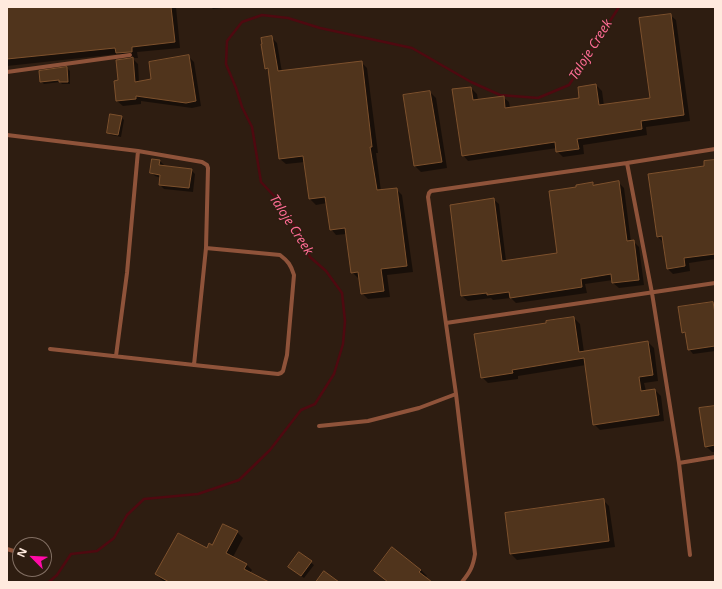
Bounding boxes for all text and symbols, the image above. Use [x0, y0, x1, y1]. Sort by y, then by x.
water label: Taloje Creek [566, 17, 616, 83]
water label: Taloje Creek [266, 192, 316, 258]
north arrow [12, 537, 52, 577]
text: N [13, 545, 30, 559]

